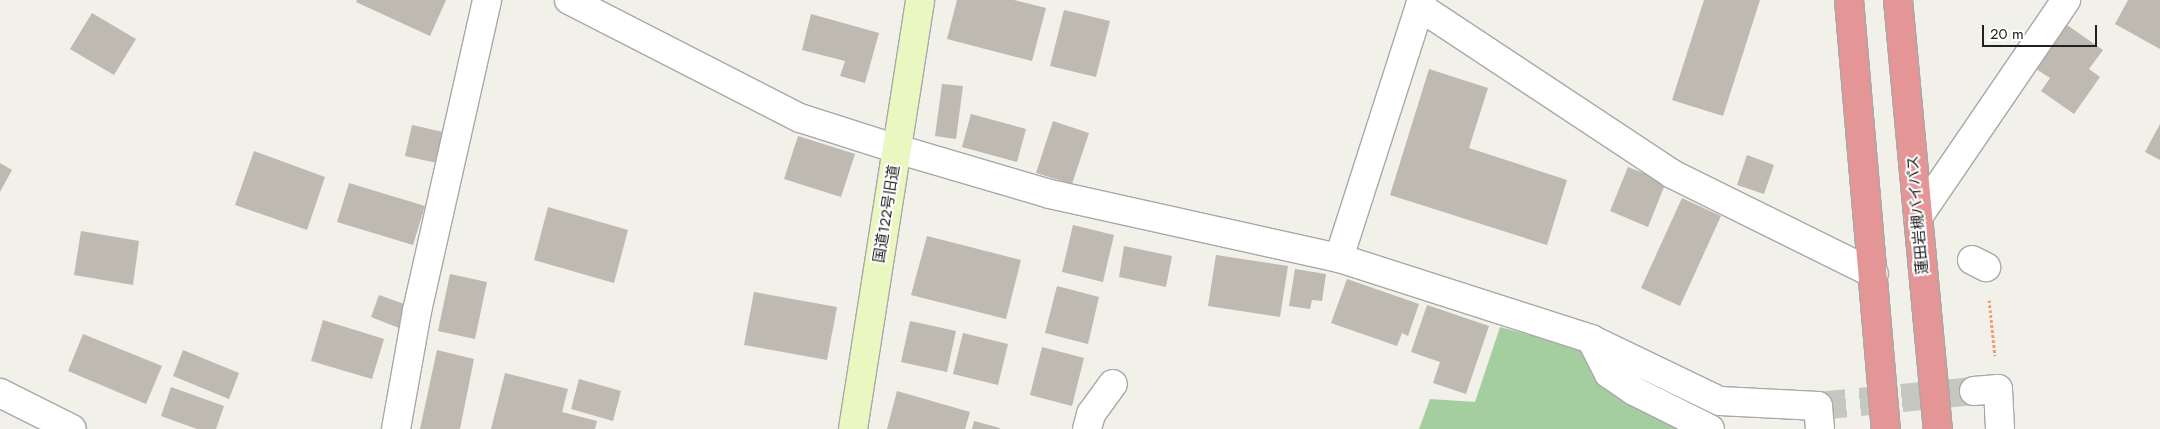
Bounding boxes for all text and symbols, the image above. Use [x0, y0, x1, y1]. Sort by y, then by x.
scale bar [1985, 15, 2100, 47]
text: 20 m [1990, 23, 2024, 45]
street label: 蓮田岩槻バイパス [1904, 154, 1932, 276]
street label: 国道122号旧道 [870, 164, 904, 264]

